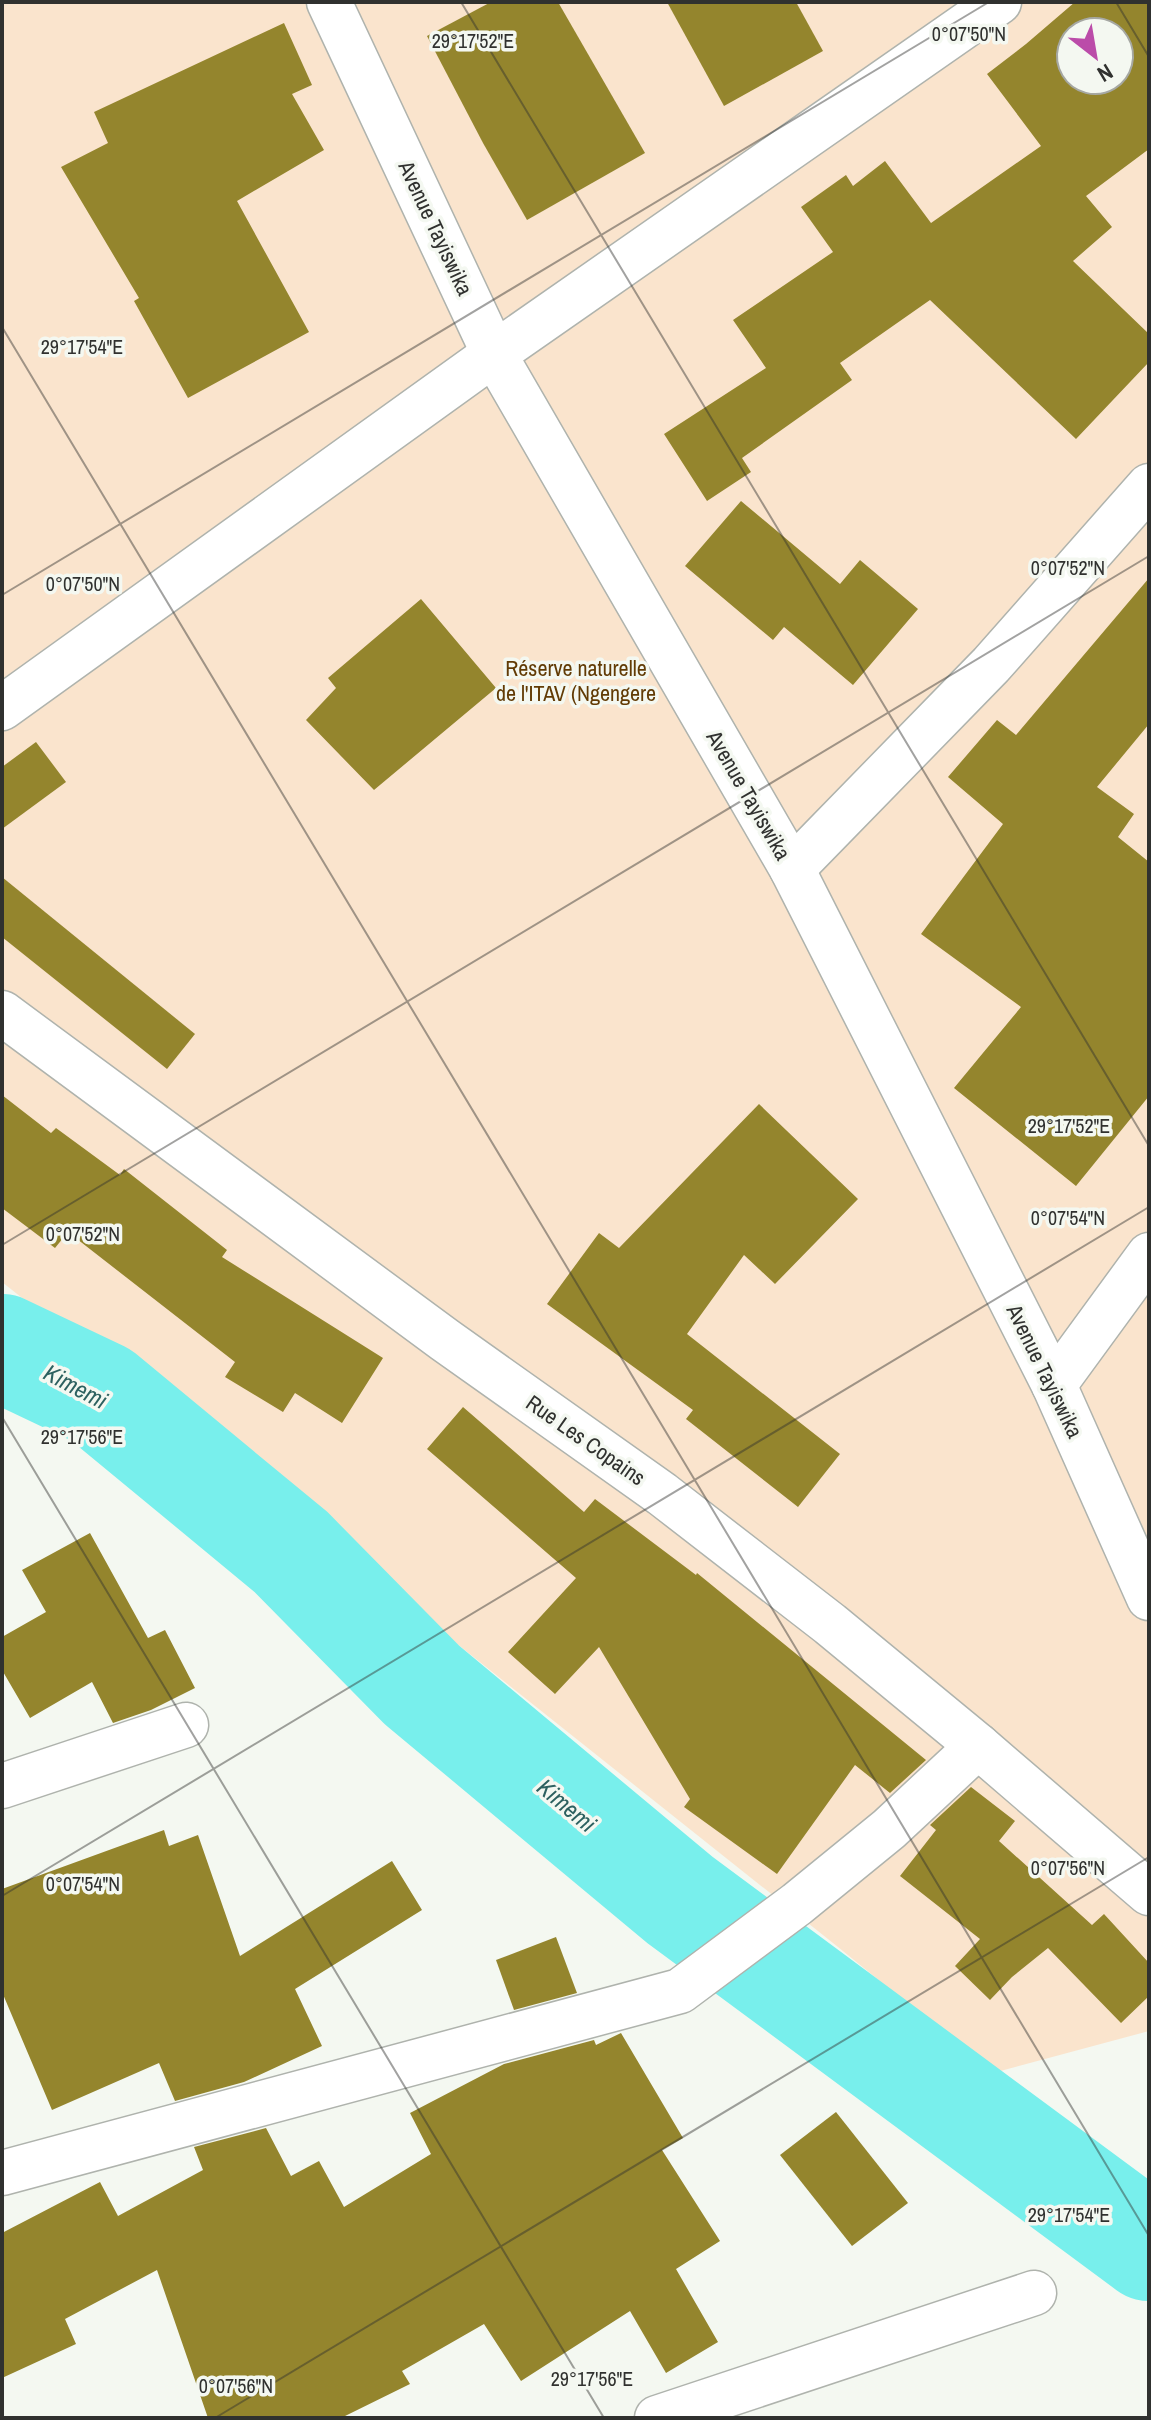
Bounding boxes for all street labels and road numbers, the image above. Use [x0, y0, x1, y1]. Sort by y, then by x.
street label: Avenue Tayiswika [391, 155, 480, 300]
street label: Avenue Tayiswika [699, 724, 798, 865]
street label: Avenue Tayiswika [999, 1298, 1090, 1443]
street label: Rue Les Copains [520, 1388, 652, 1492]

